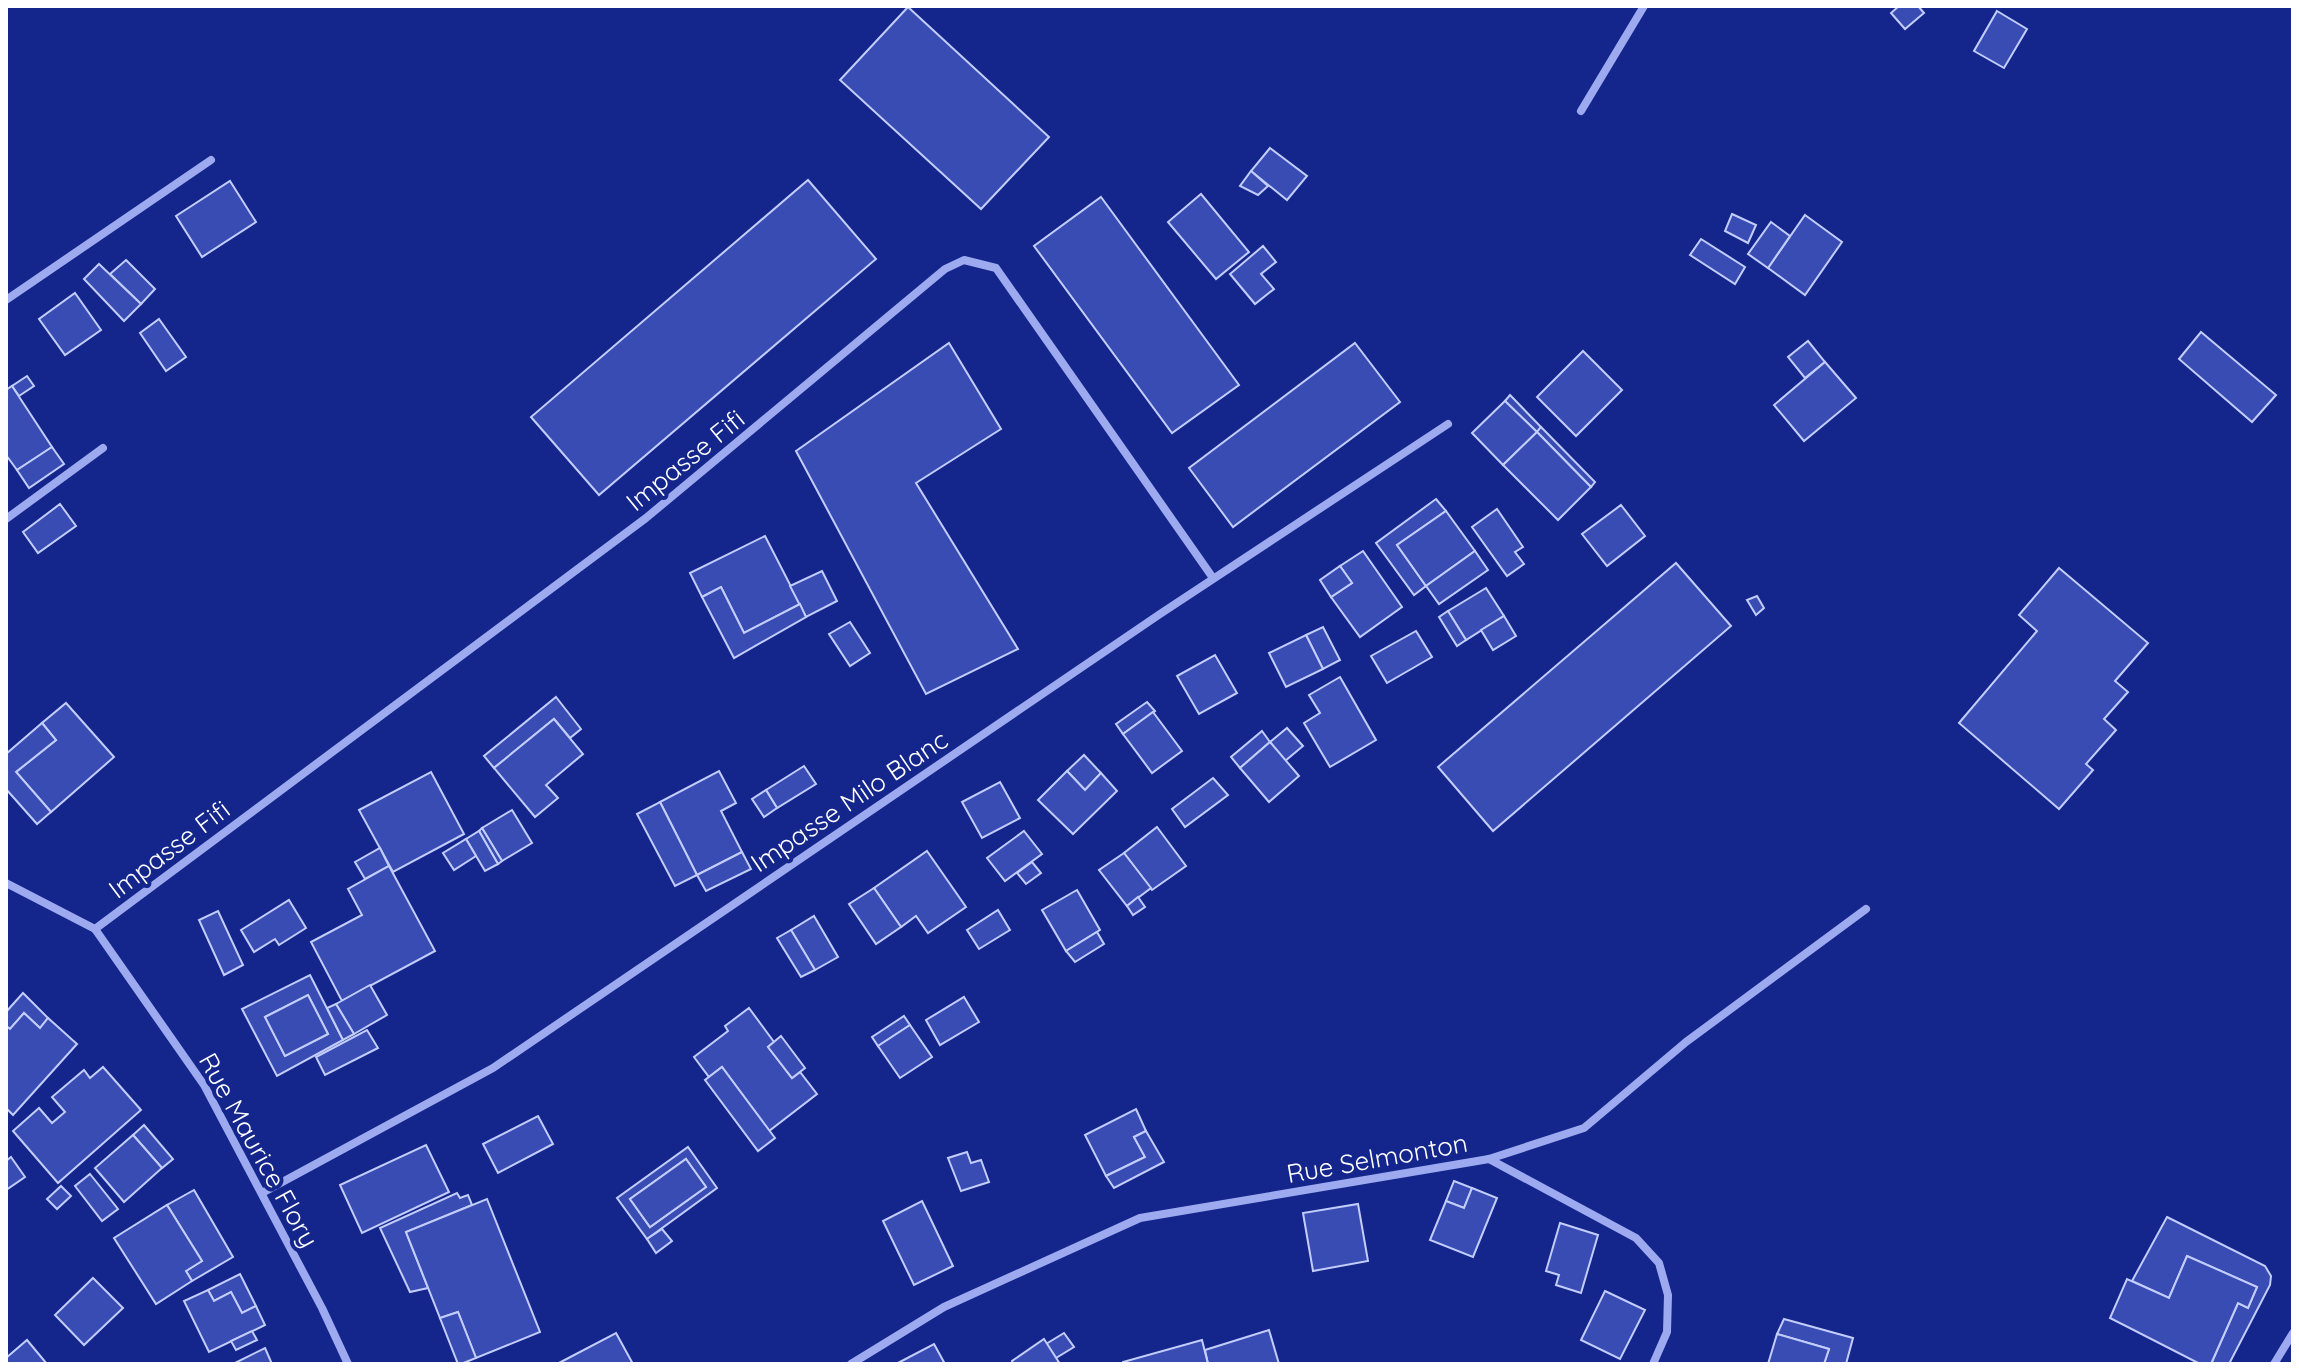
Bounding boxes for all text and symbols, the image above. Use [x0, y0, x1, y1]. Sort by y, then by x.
street label: Impasse Fifi [619, 402, 751, 518]
street label: Impasse Milo Blanc [744, 723, 954, 879]
street label: Impasse Fifi [102, 793, 236, 905]
street label: Rue Maurice Flory [192, 1047, 326, 1253]
street label: Rue Selmonton [1284, 1126, 1470, 1190]

